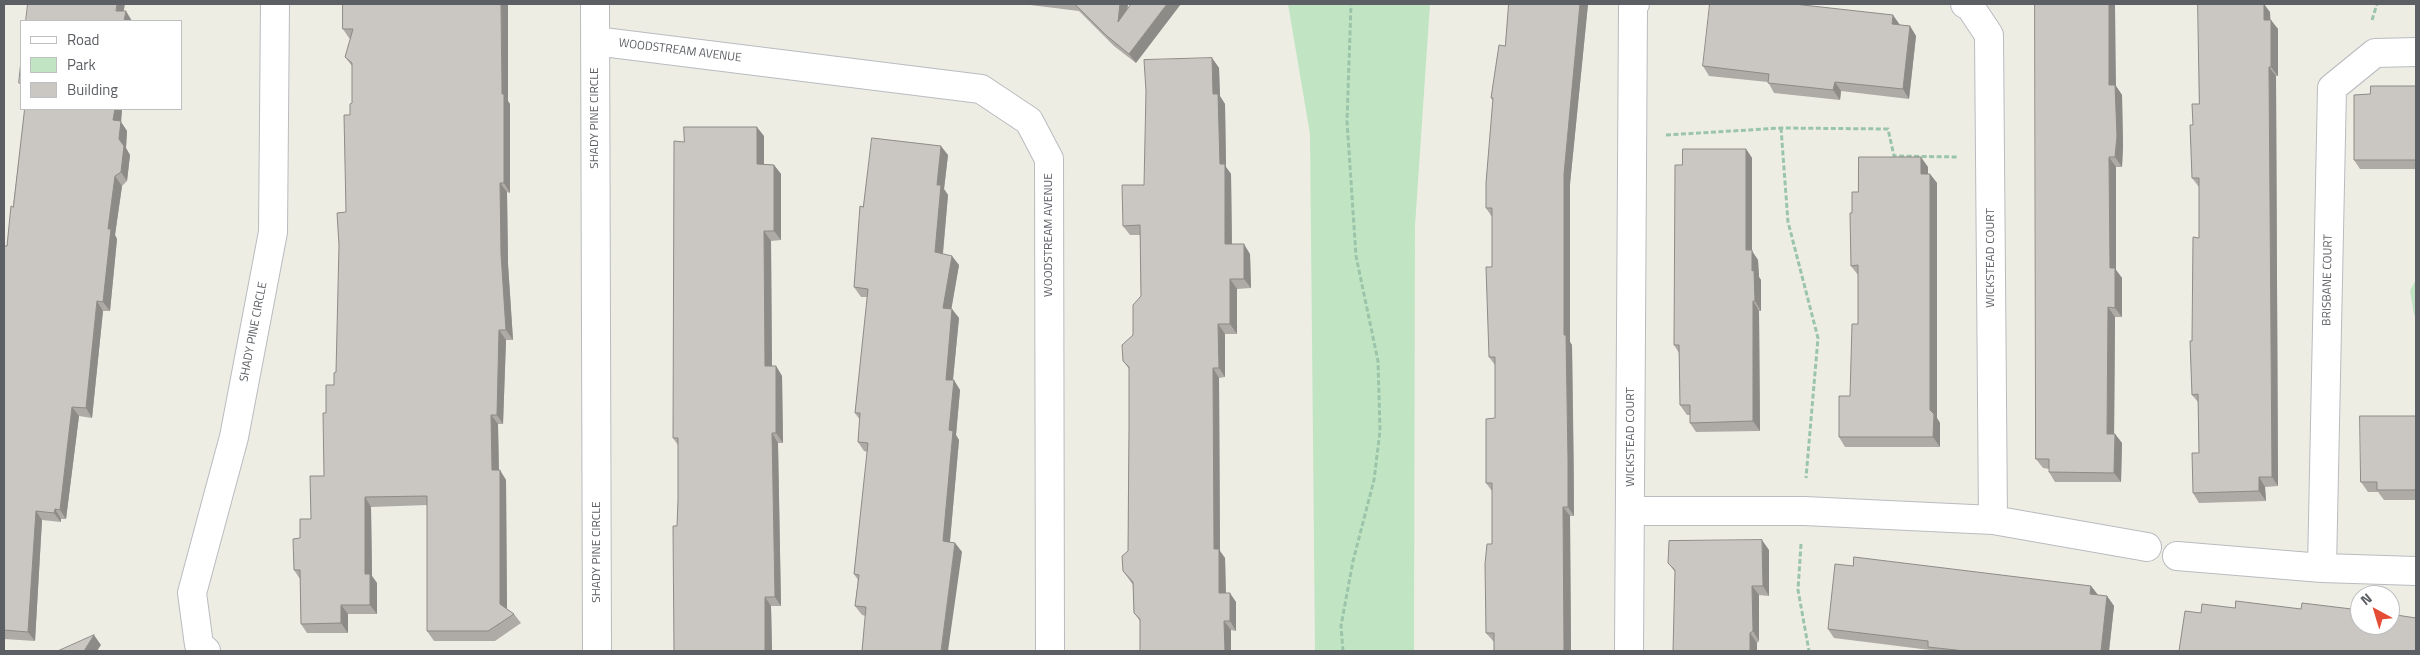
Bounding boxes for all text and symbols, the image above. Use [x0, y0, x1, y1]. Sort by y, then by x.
legend [20, 20, 182, 110]
text: Road [67, 28, 99, 51]
street label: WOODSTREAM AVENUE [618, 36, 742, 66]
text: Park [67, 53, 96, 76]
street label: SHADY PINE CIRCLE [588, 67, 602, 169]
text: Building [67, 78, 118, 101]
street label: WOODSTREAM AVENUE [1042, 173, 1056, 297]
street label: WICKSTEAD COURT [1984, 208, 1998, 308]
street label: BRISBANE COURT [2320, 234, 2336, 326]
street label: SHADY PINE CIRCLE [237, 281, 271, 383]
street label: WICKSTEAD COURT [1624, 387, 1638, 487]
street label: SHADY PINE CIRCLE [590, 501, 604, 603]
north arrow [2350, 585, 2400, 635]
text: N [2355, 588, 2376, 610]

